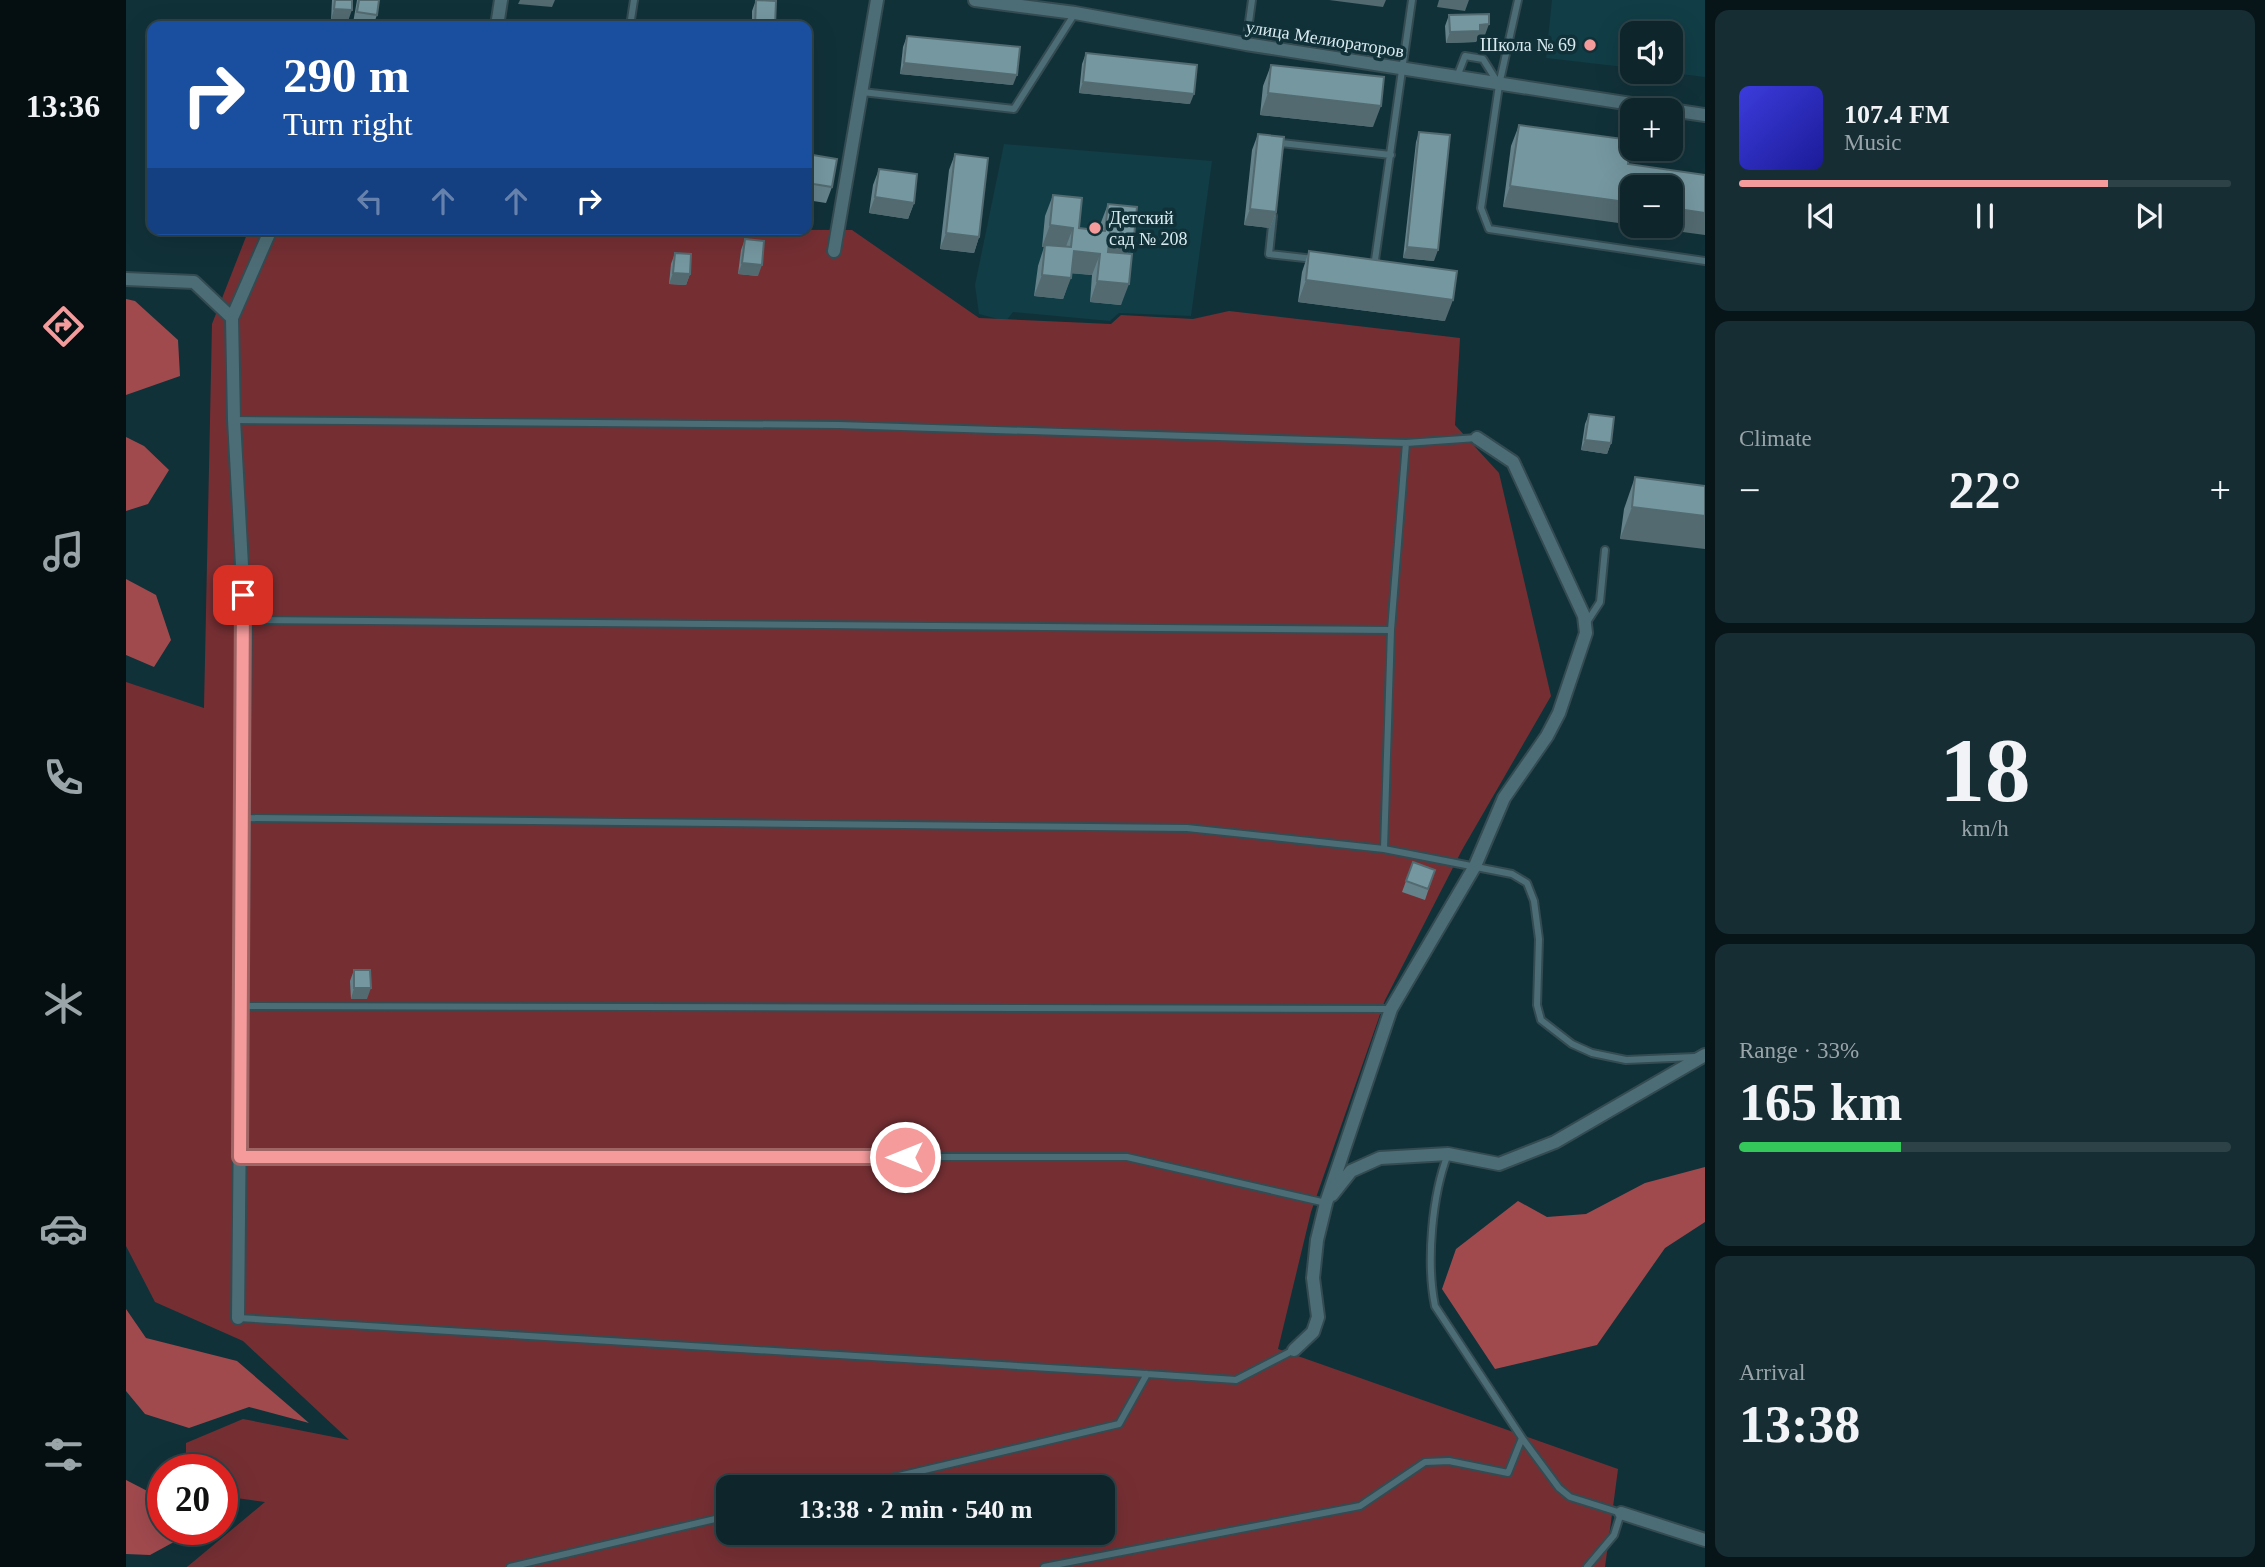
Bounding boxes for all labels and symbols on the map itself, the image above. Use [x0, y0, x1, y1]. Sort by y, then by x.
street label: улица Мелиораторов [1244, 17, 1406, 61]
place label: Школа № 69 [1480, 35, 1576, 55]
marker: Школа № 69 [1582, 37, 1598, 53]
place label: Детский сад № 208 [1109, 208, 1188, 249]
marker: Детский сад № 208 [1087, 220, 1103, 236]
pin [213, 565, 273, 625]
position arrow [868, 1120, 942, 1194]
speed limit sign: 20 [147, 1454, 238, 1545]

